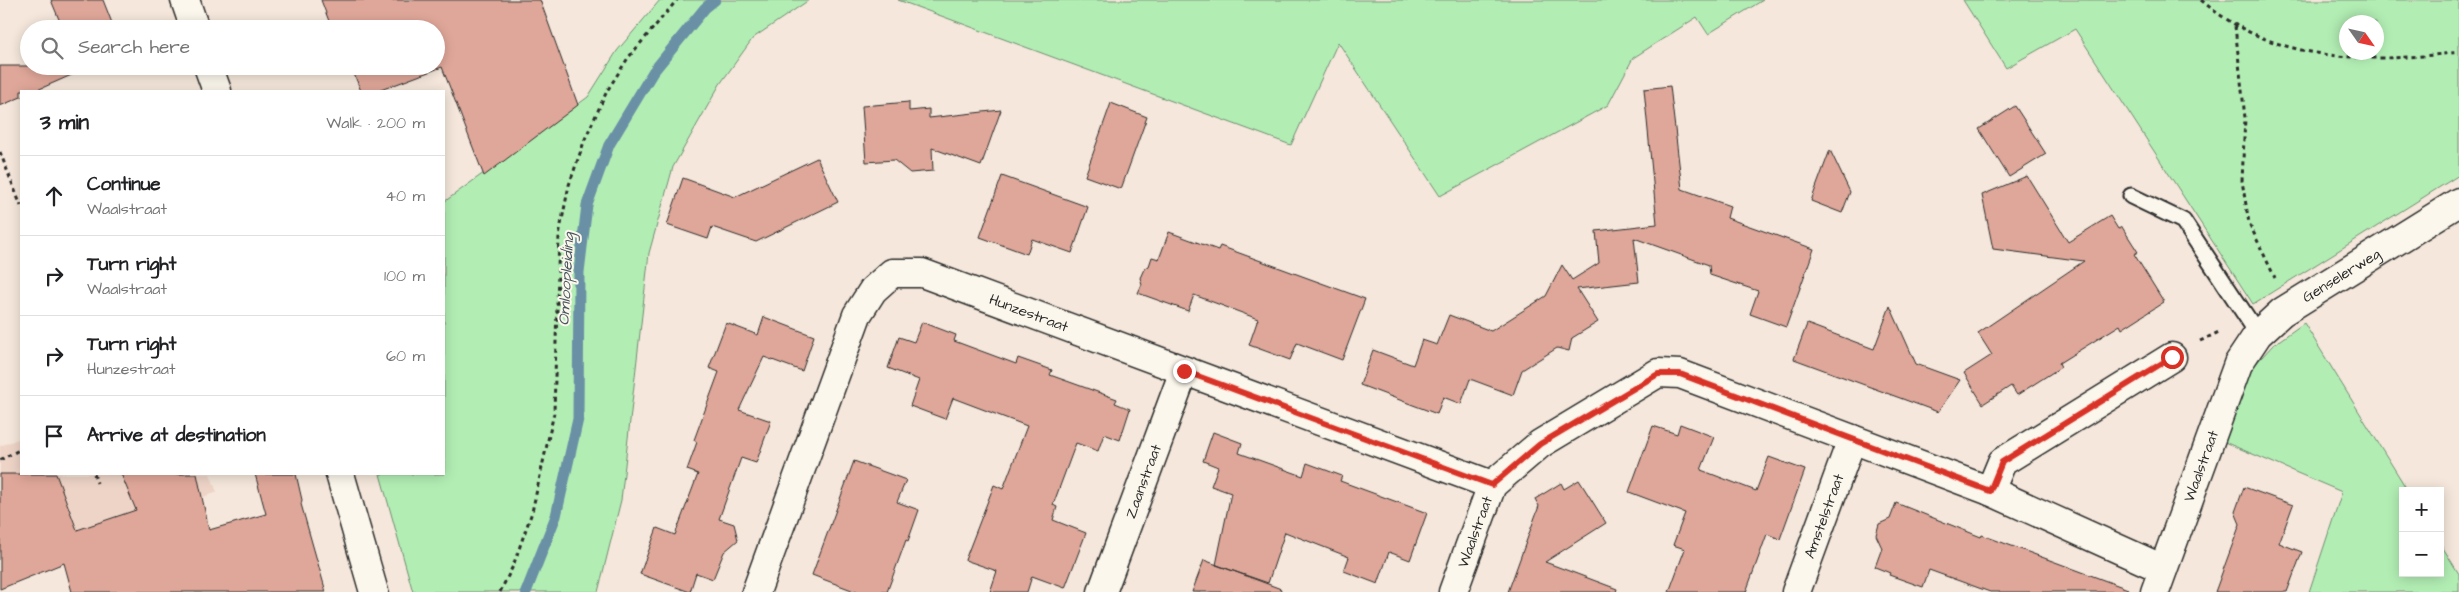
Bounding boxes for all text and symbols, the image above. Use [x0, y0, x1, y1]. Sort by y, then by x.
north arrow [2339, 15, 2384, 60]
search box [20, 20, 445, 75]
icon: search [38, 34, 66, 62]
text: Search here [78, 34, 190, 61]
text: 3 min [40, 108, 89, 137]
text: Walk · 200 m [326, 112, 425, 134]
text: Continue [87, 171, 161, 198]
icon: ahead [40, 182, 68, 210]
text: 40 m [385, 185, 425, 207]
text: Waalstraat [87, 198, 167, 220]
water label: Omloopleiding [553, 230, 581, 326]
street label: Genselerweg [2298, 243, 2385, 307]
text: Turn right [87, 251, 176, 278]
icon: right [40, 262, 68, 290]
text: 100 m [384, 265, 425, 287]
text: Waalstraat [87, 278, 167, 300]
street label: Hunzestraat [986, 288, 1071, 337]
text: Turn right [87, 331, 176, 358]
icon: right [40, 342, 68, 370]
text: 60 m [386, 345, 425, 367]
route start [2161, 346, 2184, 369]
text: Hunzestraat [87, 358, 175, 380]
route end [1173, 360, 1196, 383]
icon: arrive [40, 422, 68, 450]
text: Arrive at destination [87, 422, 266, 449]
street label: Waalstraat [2178, 427, 2224, 505]
street label: Zaanstraat [1120, 441, 1166, 521]
street label: Amstelstraat [1799, 471, 1849, 561]
map controls [2399, 487, 2444, 577]
button: + [2399, 487, 2444, 532]
street label: Waalstraat [1452, 493, 1498, 571]
button: − [2399, 532, 2444, 577]

